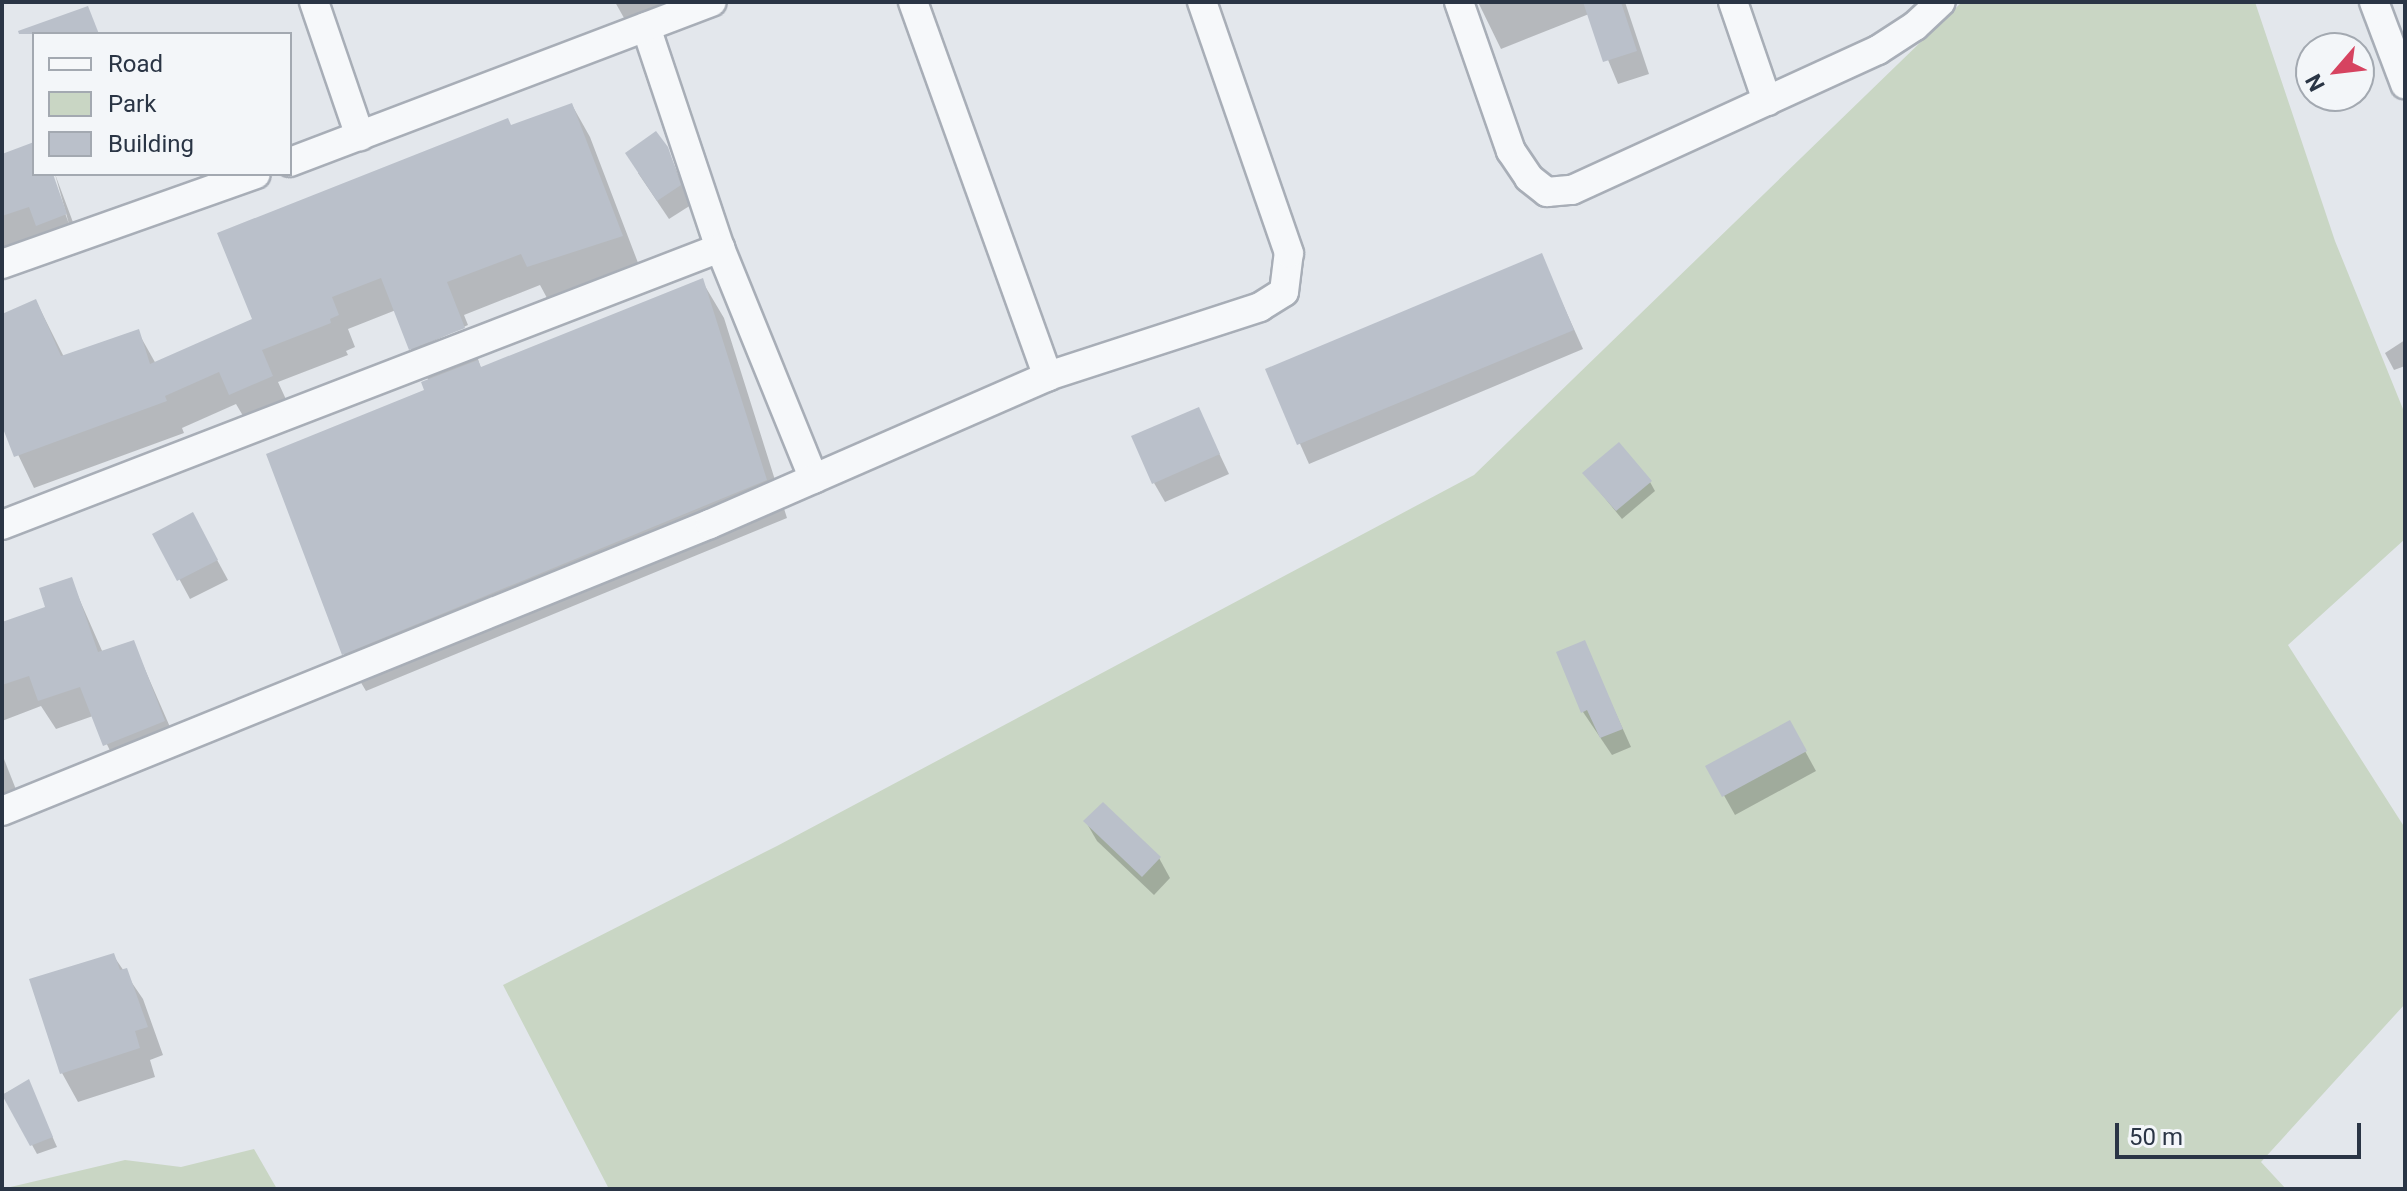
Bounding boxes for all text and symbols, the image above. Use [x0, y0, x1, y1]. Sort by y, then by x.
legend [32, 32, 292, 176]
north arrow [2295, 32, 2375, 112]
text: Road [108, 50, 163, 78]
text: N [2300, 70, 2330, 95]
text: Park [108, 90, 156, 118]
text: Building [108, 130, 194, 158]
scale bar [2119, 1107, 2365, 1157]
text: 50 m [2129, 1123, 2183, 1151]

